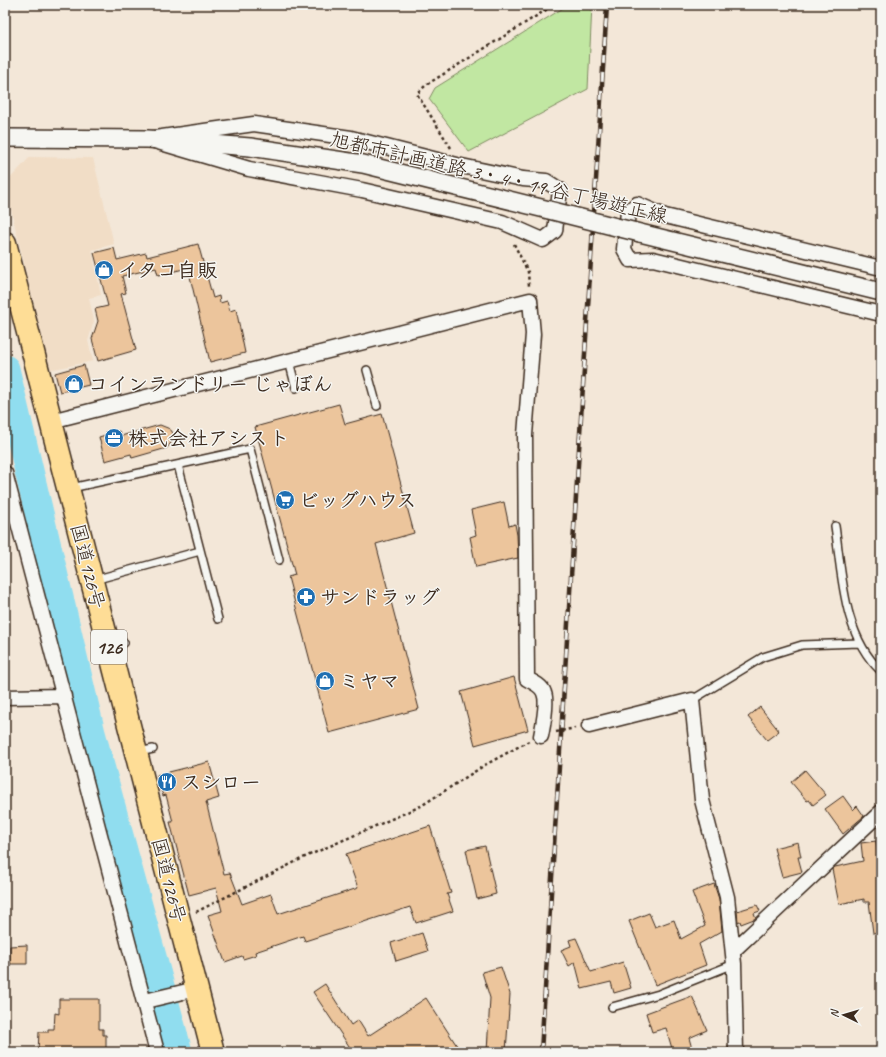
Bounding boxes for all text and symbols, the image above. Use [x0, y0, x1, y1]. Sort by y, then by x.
street label: 旭都市計画道路 3・4・19 谷丁場遊正線 [328, 126, 670, 229]
place label: イタコ自販 [118, 258, 217, 283]
shop icon: イタコ自販 [93, 259, 115, 281]
place label: コインランドリー じゃぼん [88, 372, 333, 397]
shop icon: コインランドリー じゃぼん [63, 373, 85, 395]
place label: 株式会社アシスト [128, 426, 289, 451]
office icon: 株式会社アシスト [103, 427, 125, 449]
place label: ビッグハウス [299, 488, 417, 513]
supermarket icon: ビッグハウス [274, 489, 296, 511]
street label: 国道126号 [65, 521, 110, 611]
place label: サンドラッグ [320, 585, 440, 610]
pharmacy icon: サンドラッグ [295, 586, 317, 608]
road number: 126 [91, 630, 127, 664]
place label: ミヤマ [339, 669, 399, 694]
shop icon: ミヤマ [314, 670, 336, 692]
place label: スシロー [181, 770, 261, 795]
restaurant icon: スシロー [156, 771, 178, 793]
street label: 国道126号 [146, 835, 191, 925]
north arrow [824, 995, 864, 1035]
text: N [827, 1008, 841, 1018]

